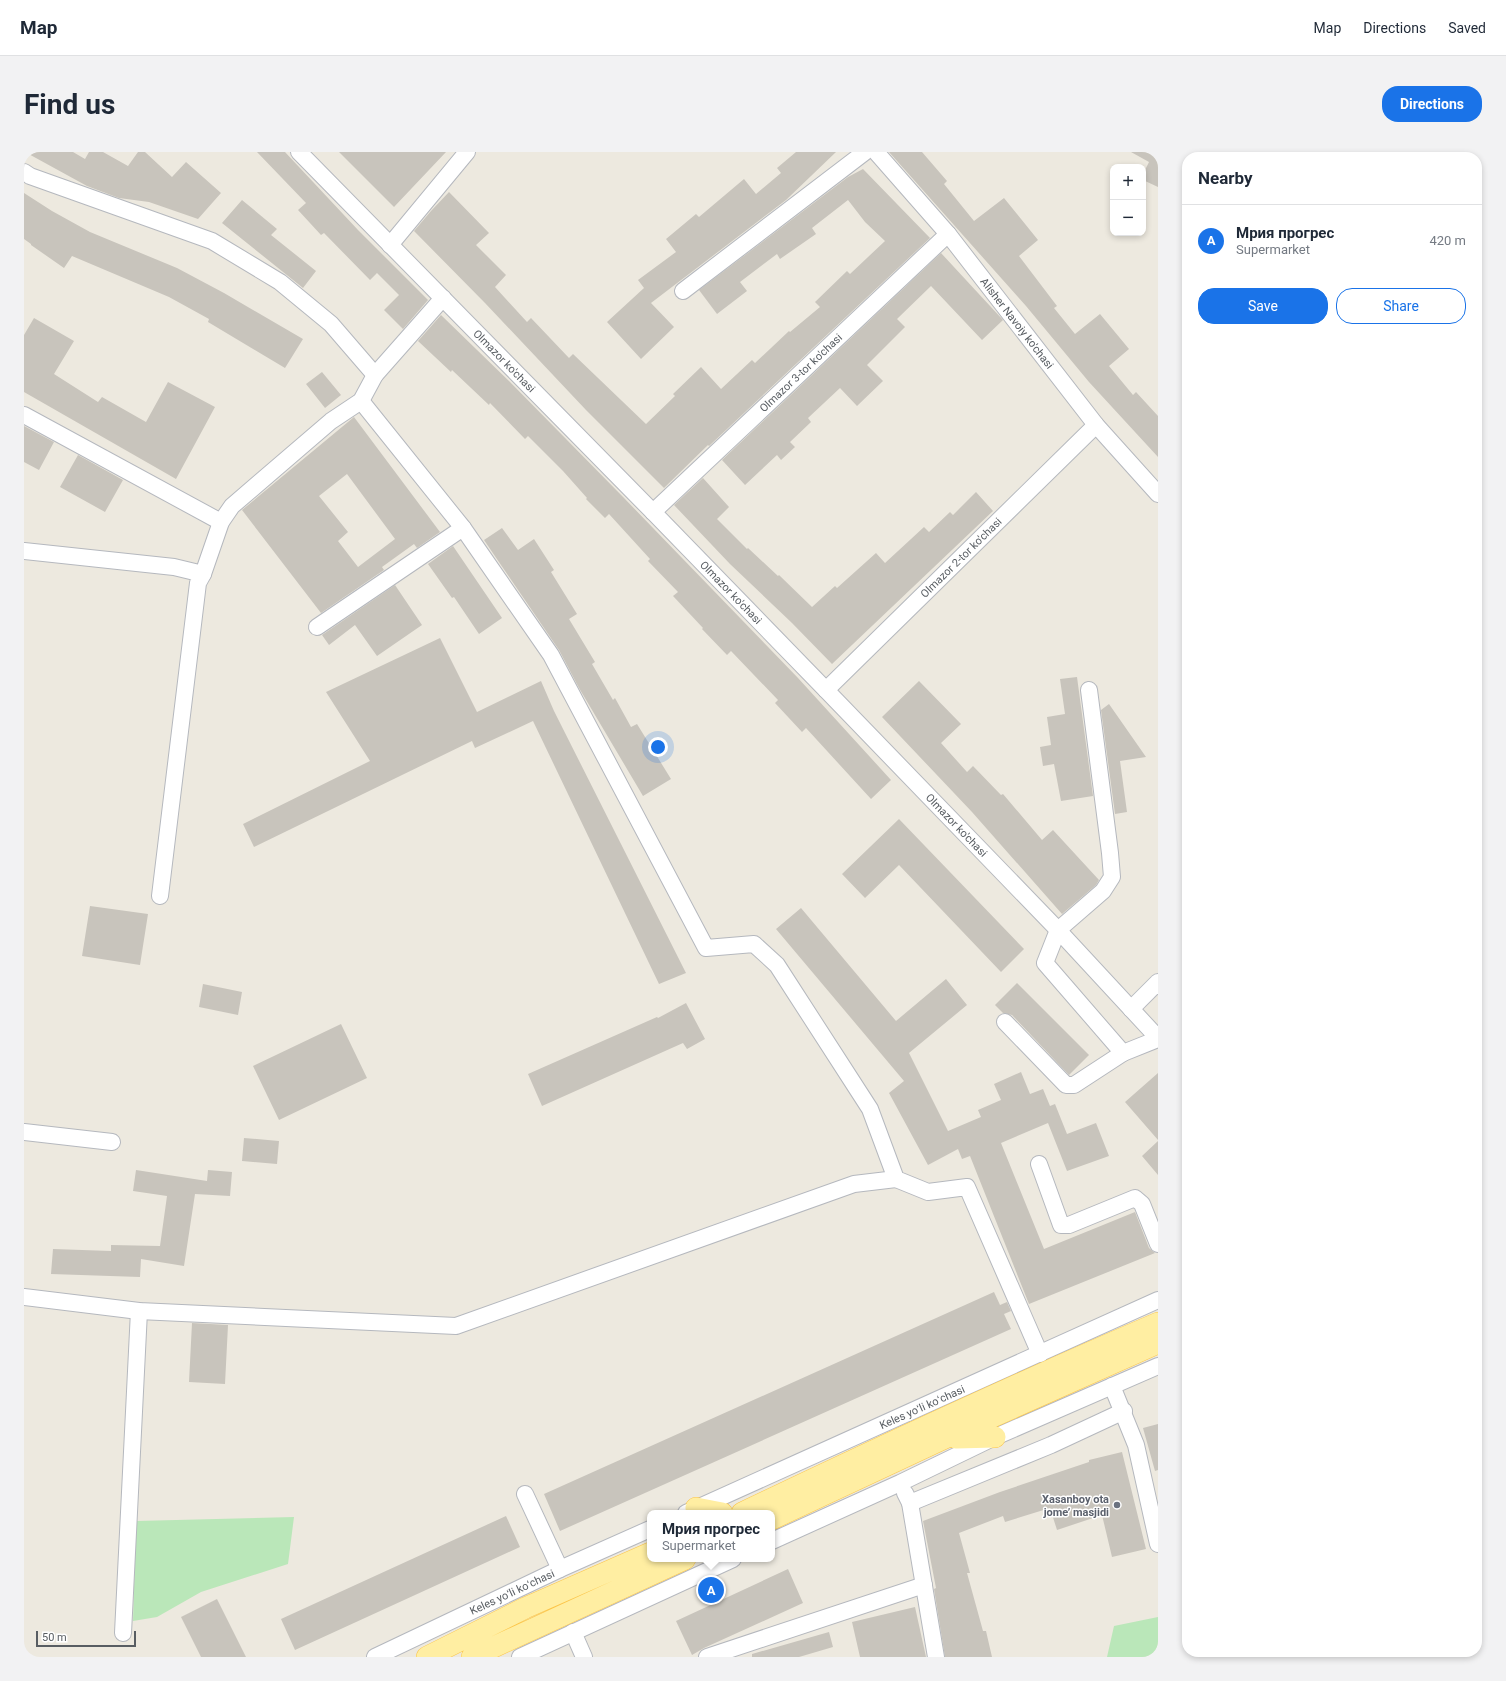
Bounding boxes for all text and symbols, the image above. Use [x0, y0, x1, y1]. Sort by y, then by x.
text: Map [20, 16, 58, 39]
text: Map [1314, 20, 1341, 36]
text: Directions [1363, 20, 1426, 36]
text: Saved [1448, 20, 1486, 36]
button: Directions [1382, 86, 1482, 122]
text: Find us [24, 88, 115, 121]
map controls [1110, 164, 1146, 236]
button: + [1110, 164, 1146, 200]
text: Nearby [1198, 168, 1253, 188]
button: − [1110, 200, 1146, 236]
text: Мрия прогрес [1236, 224, 1334, 242]
text: A [1207, 233, 1215, 248]
text: 420 m [1429, 233, 1466, 248]
text: Supermarket [1236, 242, 1310, 257]
street label: Alisher Navoiy ko'chasi [977, 275, 1056, 372]
button: Save [1198, 288, 1328, 324]
button: Share [1336, 288, 1466, 324]
street label: Olmazor ko'chasi [470, 327, 538, 395]
street label: Olmazor 3-tor ko'chasi [757, 331, 845, 415]
street label: Olmazor 2-tor ko'chasi [918, 515, 1004, 601]
street label: Olmazor ko'chasi [697, 558, 764, 627]
your location [648, 737, 668, 757]
street label: Olmazor ko'chasi [923, 791, 990, 860]
street label: Keles yoʻli koʻchasi [878, 1383, 967, 1432]
place label: Xasanboy ota jome’ masjidi [1042, 1493, 1109, 1519]
marker: Xasanboy ota jome’ masjidi [1112, 1500, 1122, 1510]
popup [647, 1510, 775, 1562]
text: Мрия прогрес [662, 1520, 760, 1538]
text: Supermarket [662, 1538, 736, 1553]
street label: Keles yoʻli koʻchasi [468, 1567, 557, 1618]
pin: A [698, 1575, 724, 1605]
scale bar [36, 1629, 136, 1648]
text: 50 m [42, 1631, 67, 1644]

